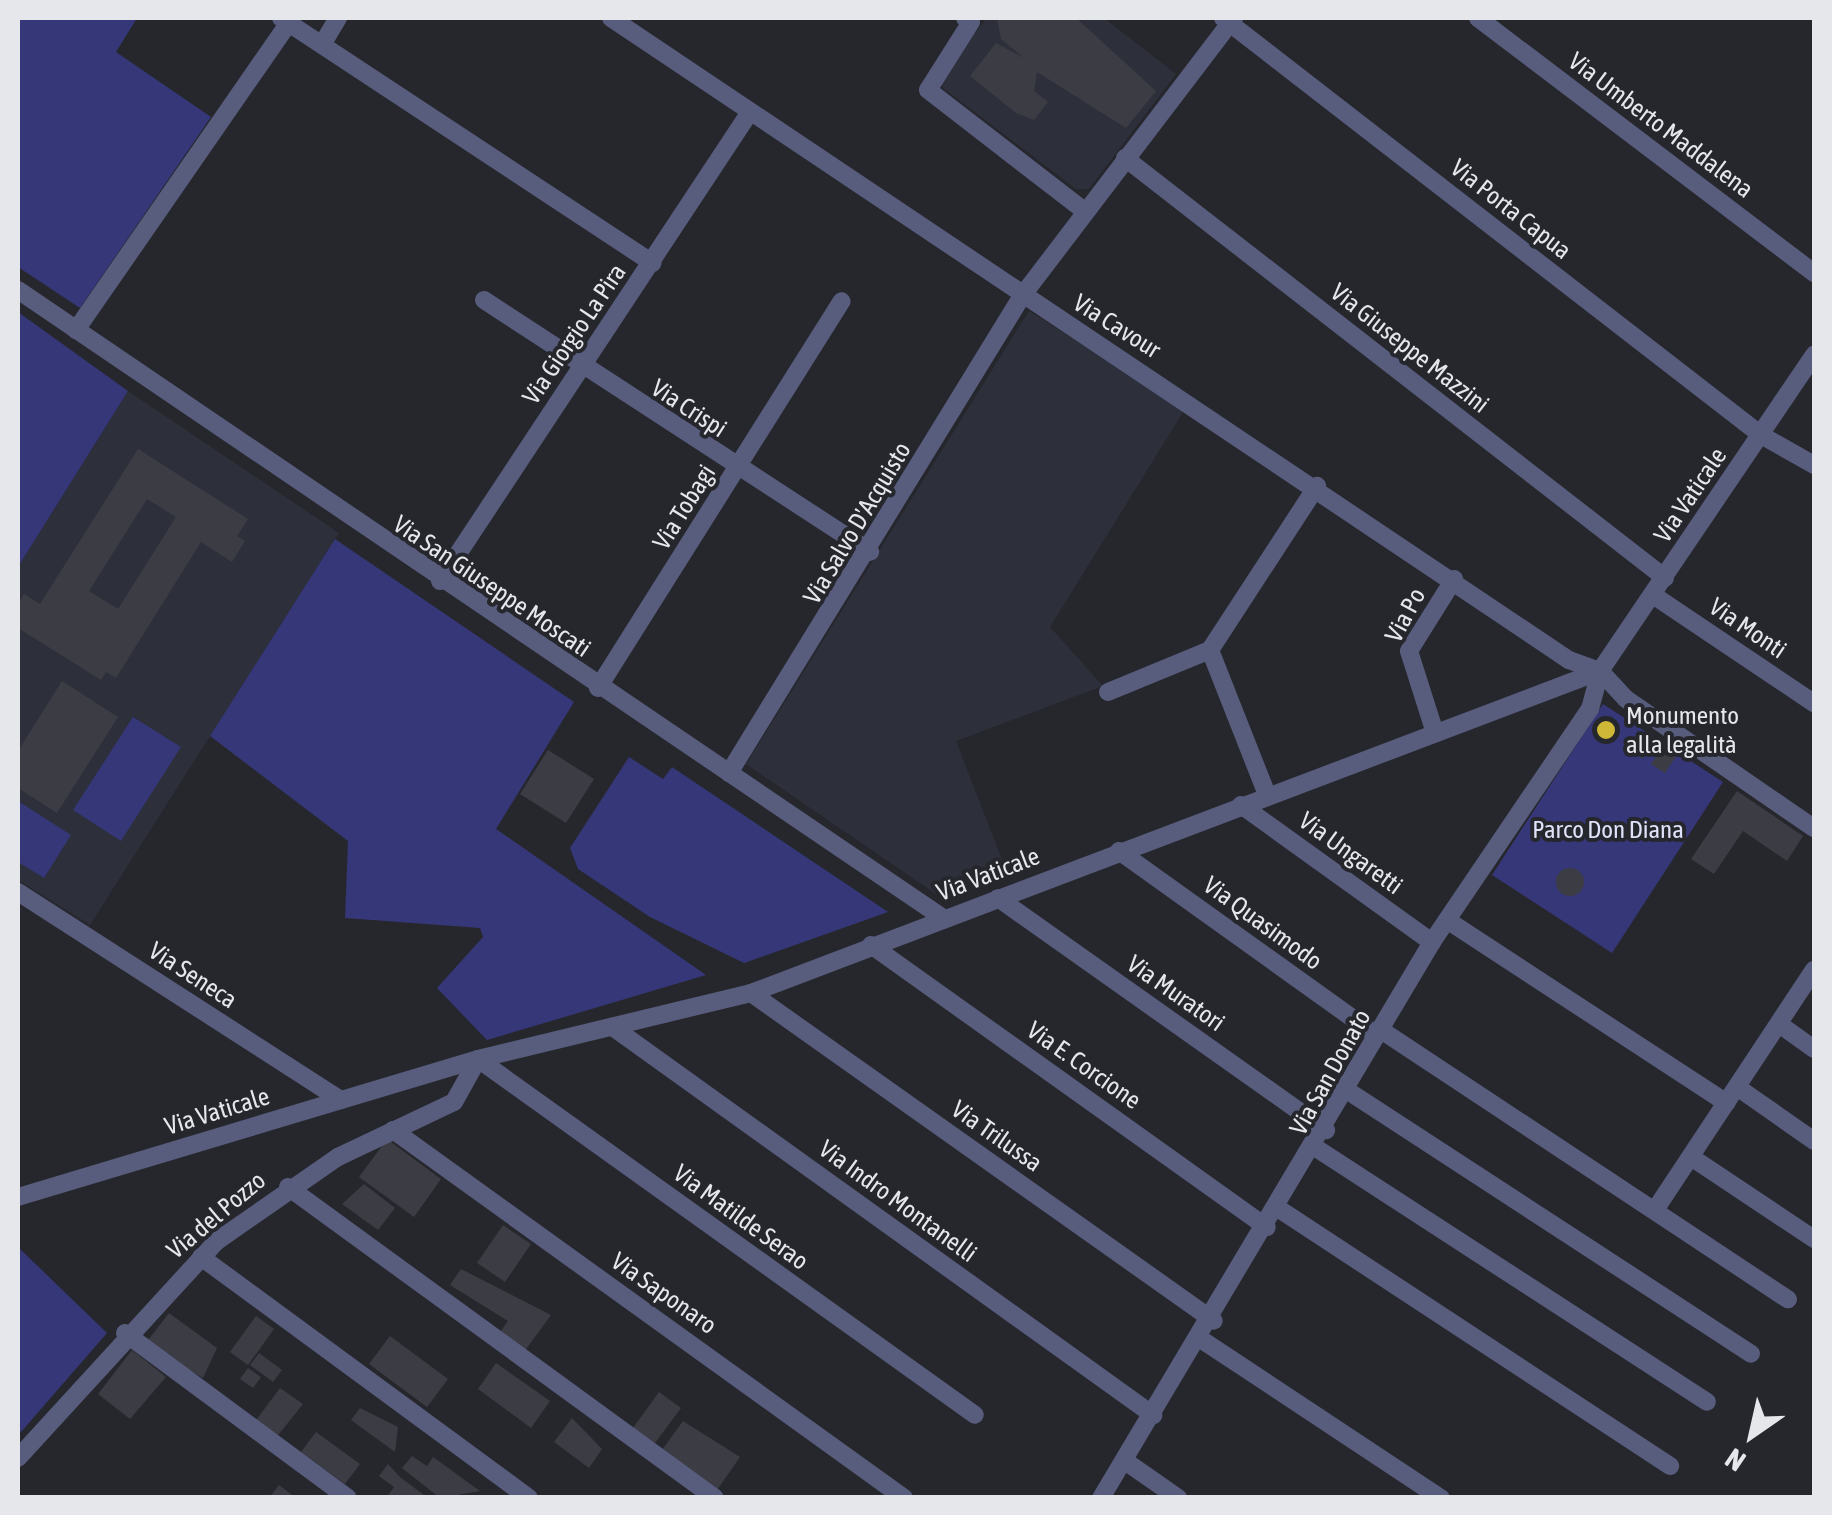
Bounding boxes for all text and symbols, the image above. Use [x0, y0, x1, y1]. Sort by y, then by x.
street label: Via Umberto Maddalena [1563, 46, 1759, 204]
street label: Via Porta Capua [1445, 153, 1577, 265]
street label: Via Giorgio La Pira [516, 258, 632, 410]
street label: Via Giuseppe Mazzini [1325, 277, 1495, 419]
street label: Via Cavour [1068, 288, 1166, 364]
street label: Via Crispi [646, 373, 732, 443]
street label: Via Salvo D'Acquisto [797, 437, 917, 609]
street label: Via Vaticale [1647, 442, 1733, 548]
street label: Via Tobagi [646, 459, 722, 555]
street label: Via San Giuseppe Moscati [388, 509, 596, 663]
street label: Via Po [1378, 583, 1432, 647]
street label: Via Monti [1704, 591, 1792, 665]
place label: Monumento alla legalità [1626, 701, 1739, 760]
marker: Monumento alla legalità [1595, 719, 1617, 741]
street label: Via Ungaretti [1293, 805, 1409, 901]
park label: Parco Don Diana [1532, 814, 1684, 844]
street label: Via Vaticale [932, 841, 1044, 907]
street label: Via Quasimodo [1198, 870, 1328, 976]
street label: Via Seneca [143, 935, 243, 1015]
street label: Via Muratori [1121, 949, 1231, 1037]
street label: Via San Donato [1283, 1004, 1377, 1140]
street label: Via E. Corcione [1021, 1015, 1147, 1115]
street label: Via Vaticale [161, 1081, 273, 1141]
street label: Via Trilussa [946, 1094, 1048, 1178]
street label: Via Indro Montanelli [813, 1134, 983, 1268]
street label: Via Matilde Serao [668, 1158, 814, 1276]
street label: Via del Pozzo [161, 1165, 271, 1265]
street label: Via Saponaro [606, 1246, 722, 1340]
north arrow [1702, 1385, 1802, 1485]
text: N [1719, 1442, 1751, 1478]

